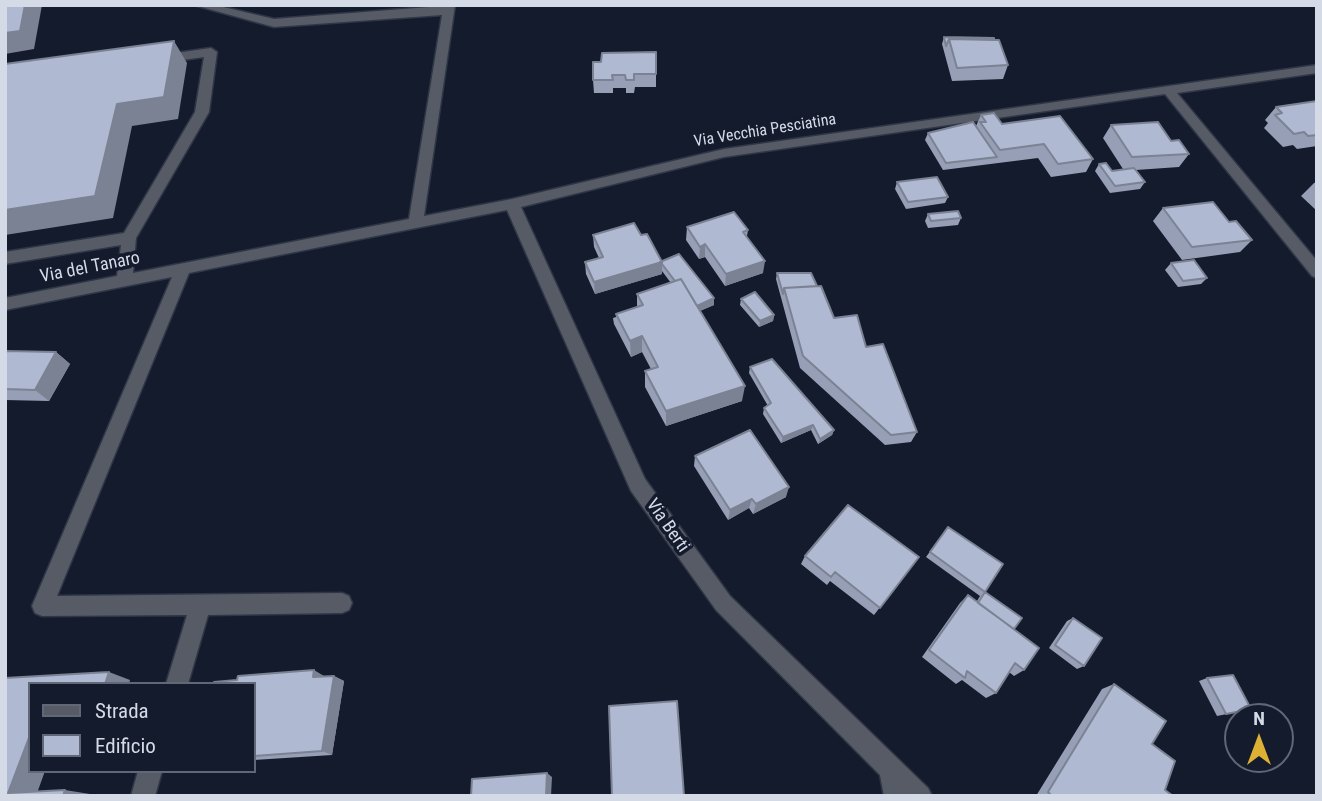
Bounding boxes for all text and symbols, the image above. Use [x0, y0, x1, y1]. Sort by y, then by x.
street label: Via Vecchia Pesciatina [693, 110, 837, 152]
street label: Via del Tanaro [38, 248, 142, 288]
street label: Via Berti [641, 495, 693, 557]
legend [28, 682, 256, 773]
text: Strada [95, 699, 149, 723]
north arrow [1224, 703, 1294, 773]
text: N [1253, 707, 1265, 730]
text: Edificio [95, 734, 156, 758]

